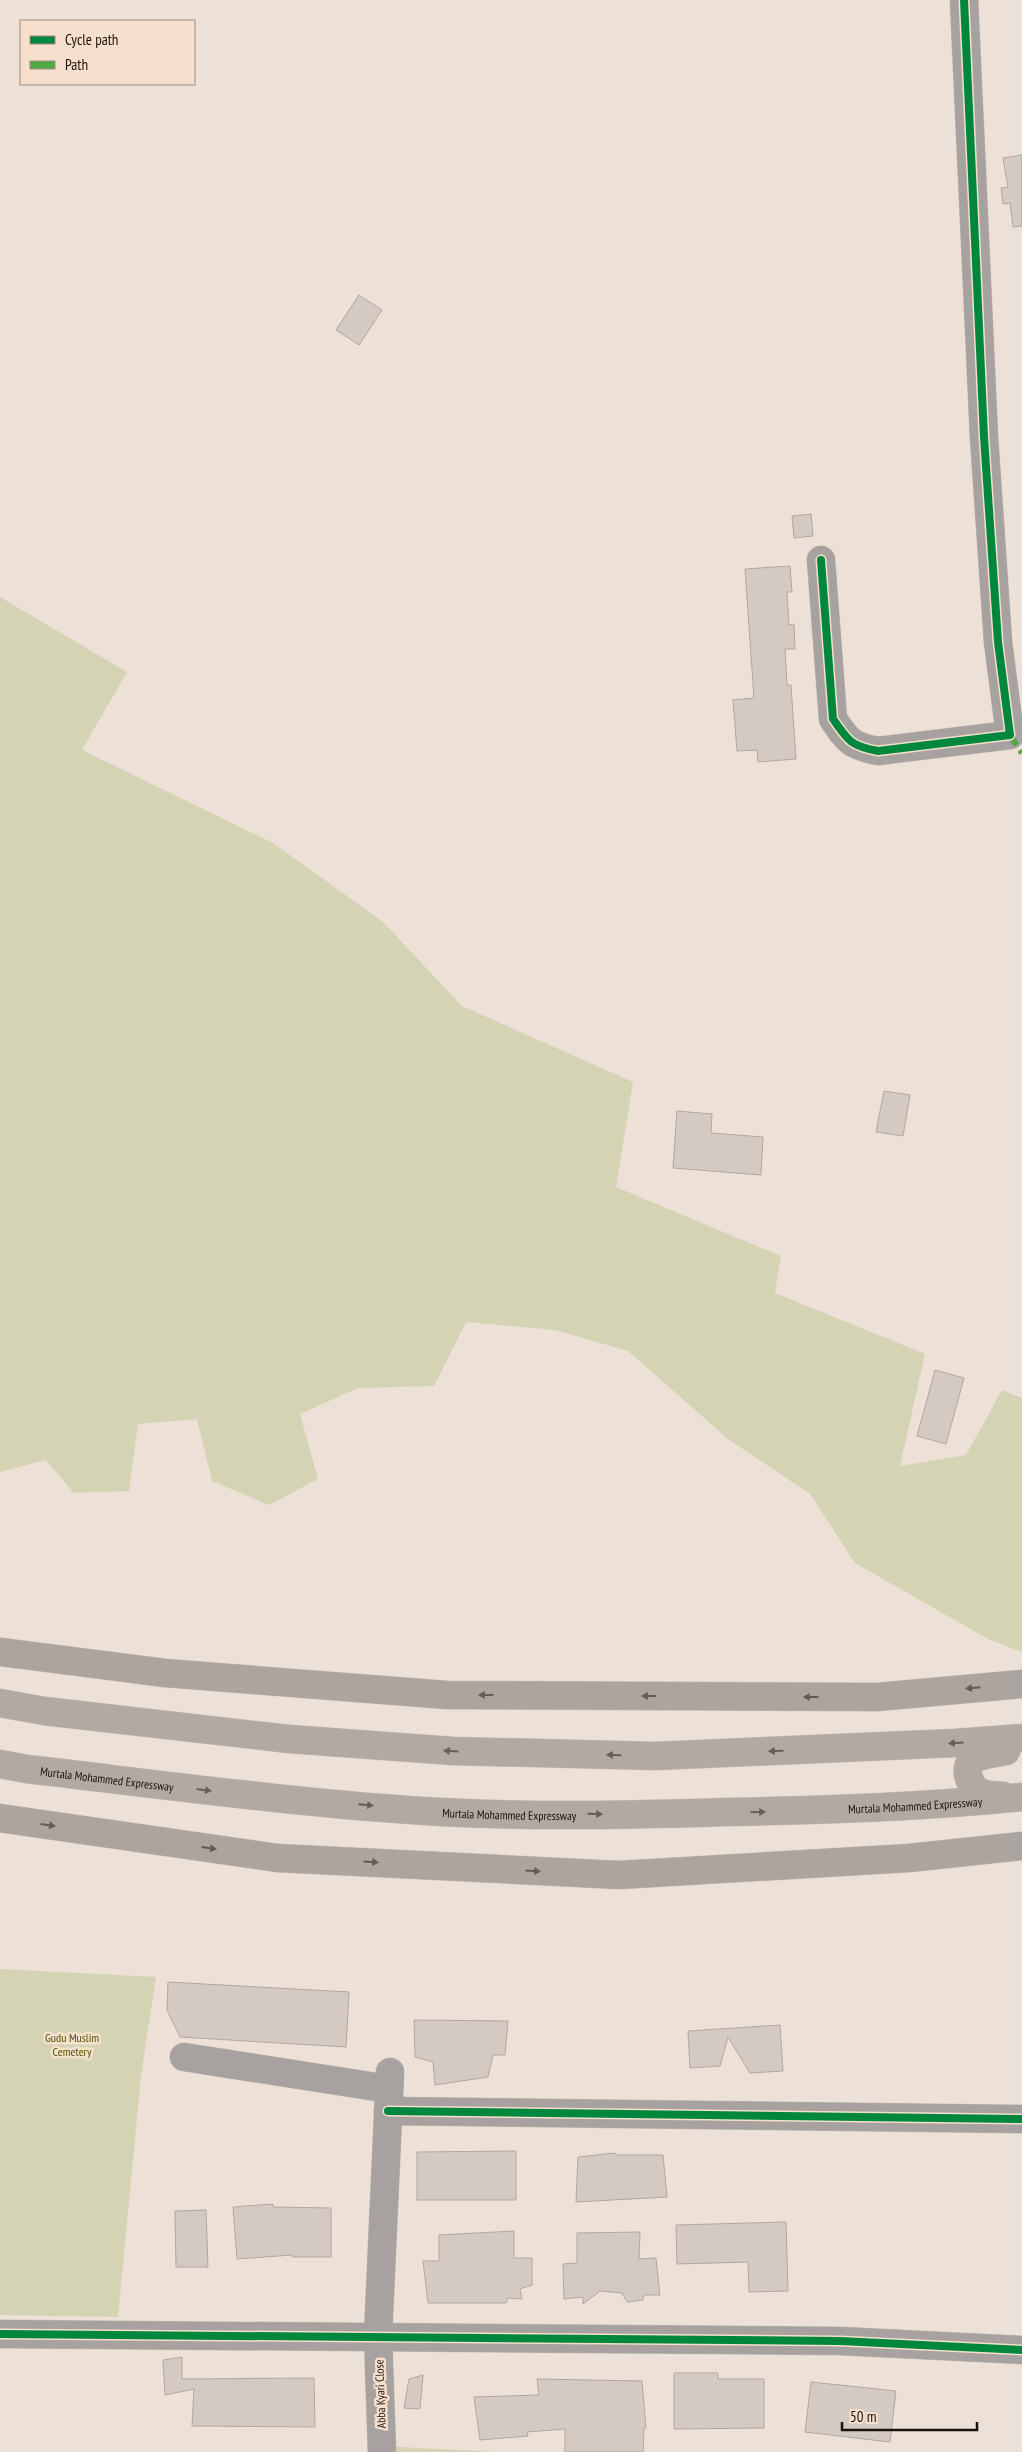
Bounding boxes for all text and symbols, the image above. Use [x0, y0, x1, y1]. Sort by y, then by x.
legend [20, 20, 195, 85]
text: Cycle path [65, 30, 118, 49]
text: Path [65, 55, 88, 74]
one-way arrow [965, 1685, 981, 1693]
one-way arrow [478, 1691, 494, 1699]
one-way arrow [641, 1692, 657, 1700]
one-way arrow [803, 1693, 819, 1701]
one-way arrow [948, 1740, 964, 1748]
one-way arrow [443, 1746, 459, 1754]
one-way arrow [768, 1747, 784, 1755]
one-way arrow [605, 1750, 621, 1758]
street label: Murtala Mohammed Expressway [39, 1763, 175, 1794]
one-way arrow [197, 1786, 213, 1794]
street label: Murtala Mohammed Expressway [848, 1793, 983, 1816]
one-way arrow [359, 1802, 375, 1810]
street label: Murtala Mohammed Expressway [442, 1805, 577, 1823]
one-way arrow [750, 1807, 766, 1815]
one-way arrow [588, 1810, 604, 1818]
one-way arrow [41, 1821, 57, 1829]
one-way arrow [201, 1844, 217, 1852]
one-way arrow [363, 1859, 379, 1867]
one-way arrow [525, 1867, 541, 1875]
park label: Gudu Muslim Cemetery [45, 2030, 99, 2059]
street label: Abba Kyari Close [371, 2359, 389, 2429]
scale bar [842, 2400, 977, 2432]
text: 50 m [850, 2407, 876, 2426]

